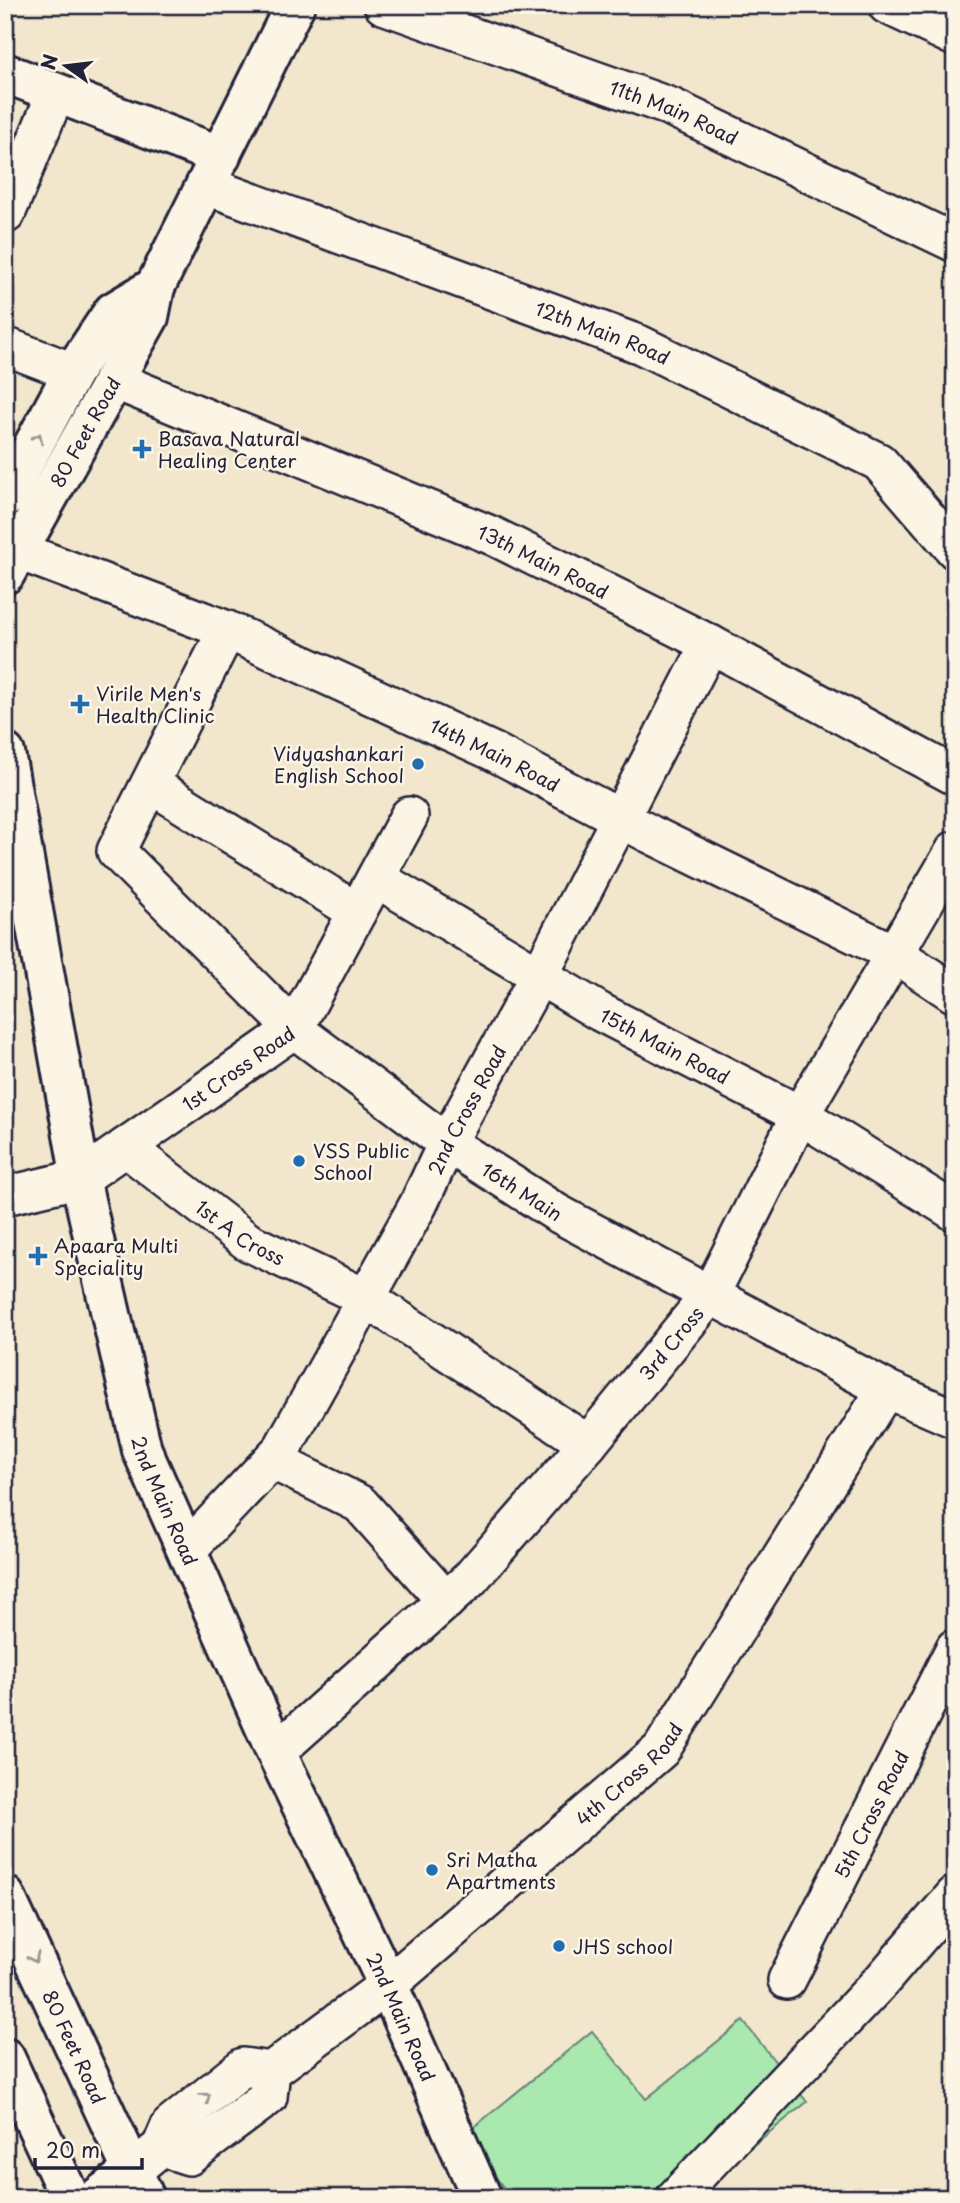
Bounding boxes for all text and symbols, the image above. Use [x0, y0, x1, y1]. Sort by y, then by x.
north arrow [32, 32, 102, 102]
text: N [33, 51, 64, 72]
street label: 11th Main Road [606, 72, 743, 151]
street label: 12th Main Road [531, 293, 675, 371]
street label: 80 Feet Road [43, 371, 127, 492]
place label: Basava Natural Healing Center [158, 424, 300, 474]
one-way arrow [30, 433, 43, 445]
marker: Basava Natural Healing Center [132, 439, 152, 459]
street label: 13th Main Road [474, 517, 613, 605]
place label: Virile Men's Health Clinic [96, 679, 215, 729]
marker: Virile Men's Health Clinic [70, 694, 90, 714]
street label: 14th Main Road [426, 711, 565, 798]
place label: Vidyashankari English School [273, 739, 404, 789]
marker: Vidyashankari English School [410, 756, 426, 772]
street label: 15th Main Road [595, 1000, 734, 1090]
street label: 1st Cross Road [176, 1019, 300, 1117]
street label: 2nd Cross Road [420, 1040, 512, 1179]
place label: VSS Public School [313, 1136, 410, 1186]
marker: VSS Public School [291, 1153, 307, 1169]
street label: 16th Main [476, 1155, 568, 1227]
street label: 1st A Cross [190, 1193, 290, 1272]
place label: Apaara Multi Speciality [54, 1231, 178, 1281]
marker: Apaara Multi Speciality [28, 1246, 48, 1266]
street label: 3rd Cross [632, 1300, 710, 1386]
street label: 2nd Main Road [125, 1433, 205, 1570]
street label: 4th Cross Road [569, 1717, 689, 1832]
street label: 5th Cross Road [827, 1745, 915, 1883]
place label: Sri Matha Apartments [446, 1845, 556, 1895]
marker: Sri Matha Apartments [424, 1862, 440, 1878]
place label: JHS school [573, 1932, 673, 1960]
marker: JHS school [551, 1938, 567, 1954]
street label: 2nd Main Road [360, 1948, 443, 2086]
one-way arrow [26, 1951, 40, 1963]
street label: 80 Feet Road [36, 1985, 113, 2108]
one-way arrow [198, 2093, 210, 2106]
scale bar [35, 2126, 142, 2170]
text: 20 m [46, 2133, 100, 2165]

